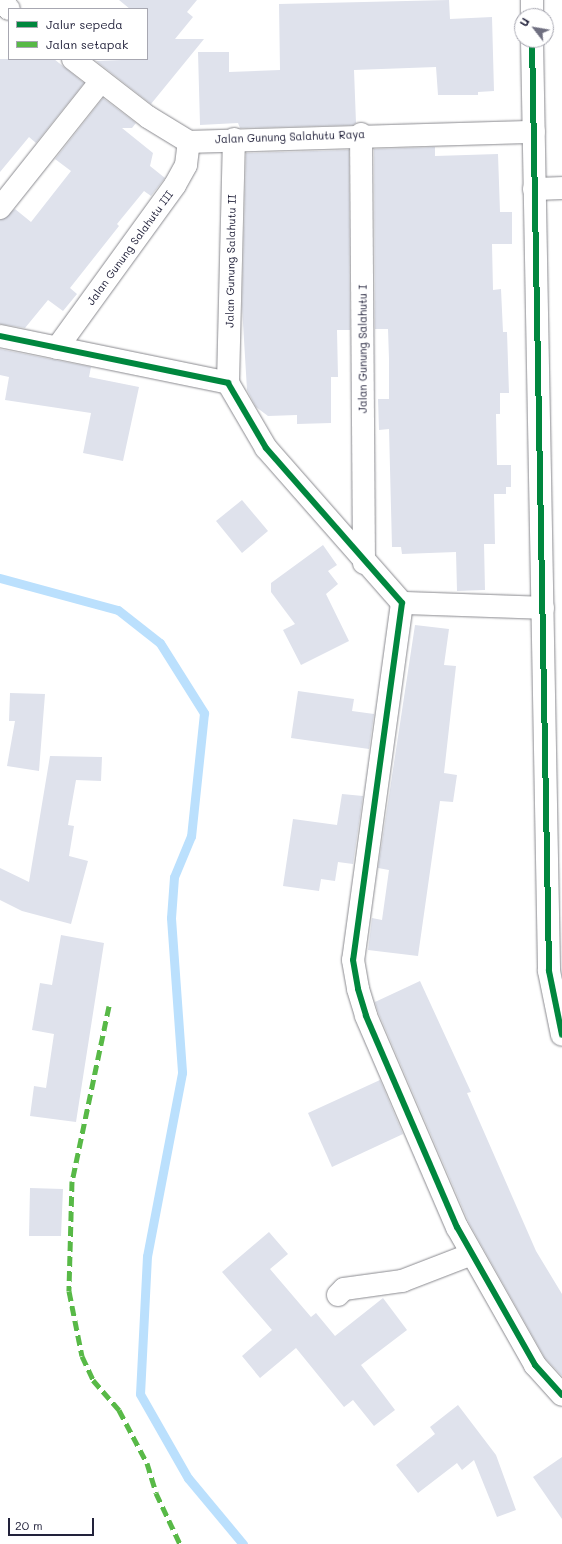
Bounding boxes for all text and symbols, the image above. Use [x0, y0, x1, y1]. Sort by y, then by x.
legend [8, 8, 148, 60]
north arrow [514, 8, 554, 48]
text: U [516, 15, 533, 29]
text: Jalur sepeda [46, 16, 123, 32]
text: Jalan setapak [46, 36, 128, 52]
street label: Jalan Gunung Salahutu Raya [215, 128, 365, 146]
street label: Jalan Gunung Salahutu III [84, 188, 176, 308]
street label: Jalan Gunung Salahutu II [223, 194, 239, 328]
street label: Jalan Gunung Salahutu I [356, 285, 370, 413]
scale bar [10, 1510, 96, 1536]
text: 20 m [15, 1517, 43, 1533]

